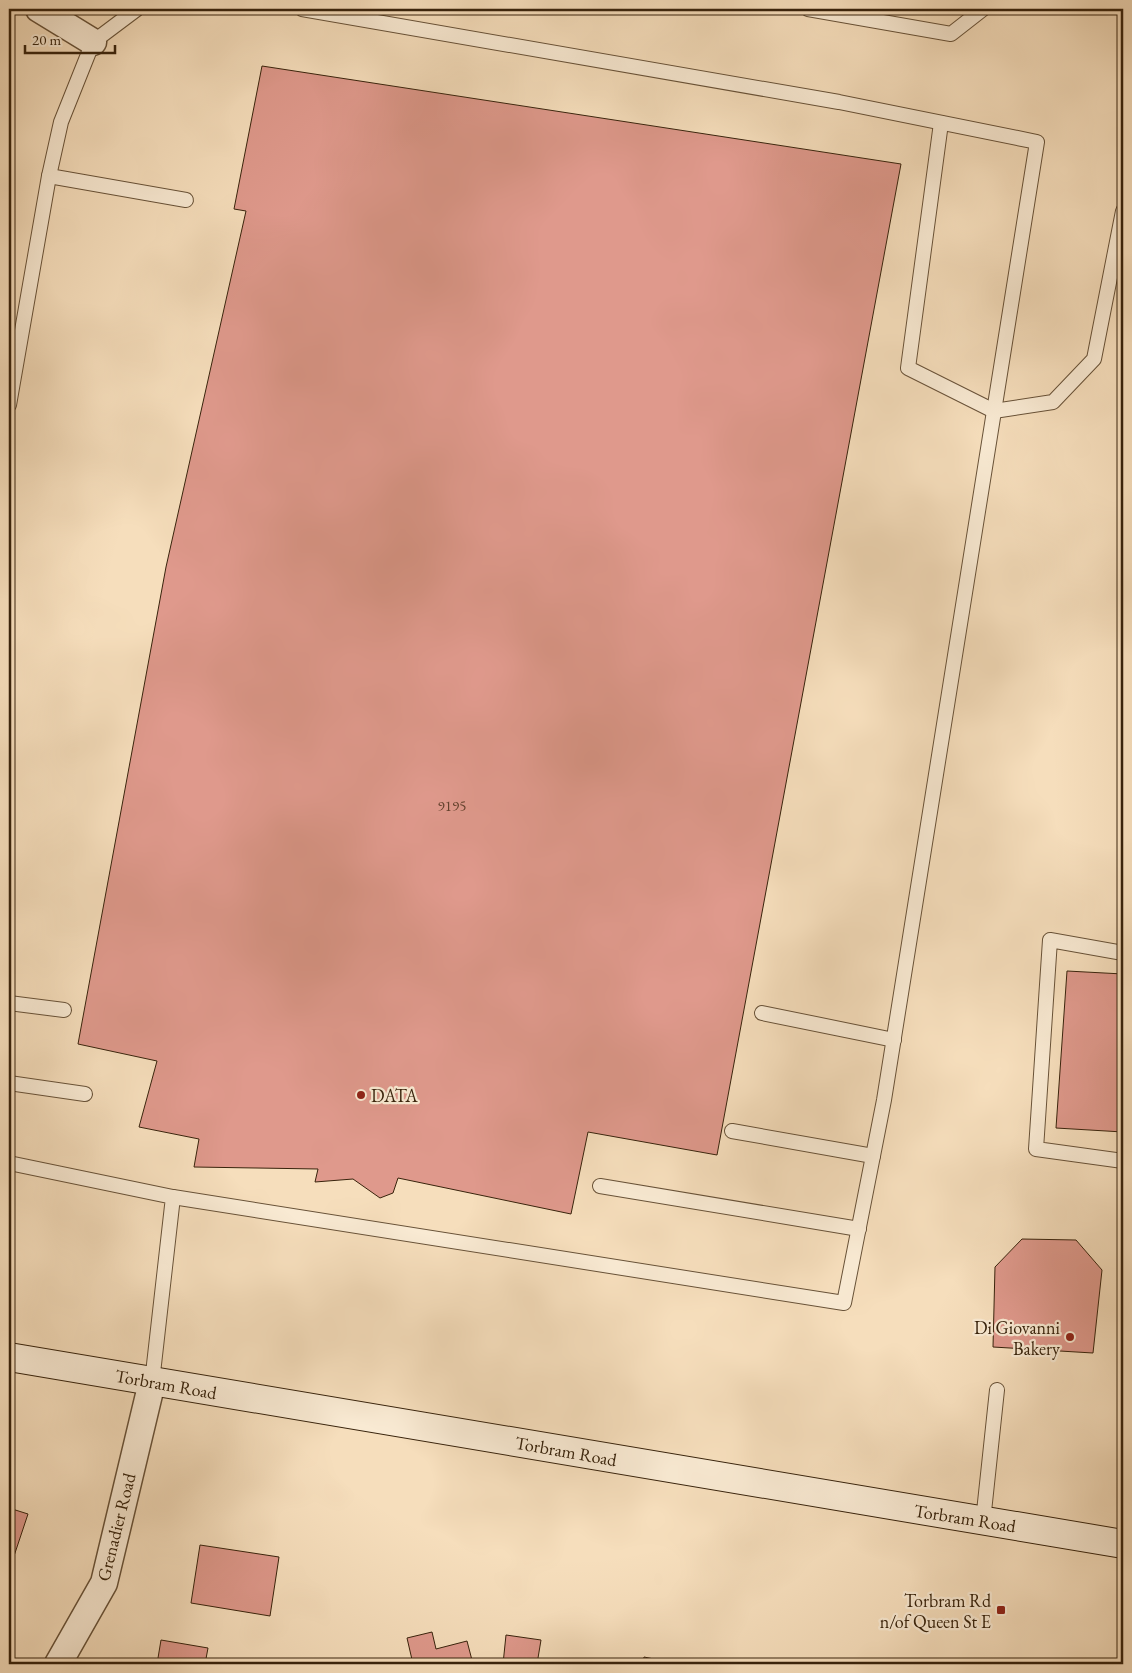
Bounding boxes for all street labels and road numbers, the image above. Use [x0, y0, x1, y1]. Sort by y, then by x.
street label: Torbram Road [113, 1364, 220, 1404]
street label: Torbram Road [513, 1431, 620, 1471]
street label: Grenadier Road [91, 1470, 141, 1583]
street label: Torbram Road [912, 1499, 1018, 1538]

